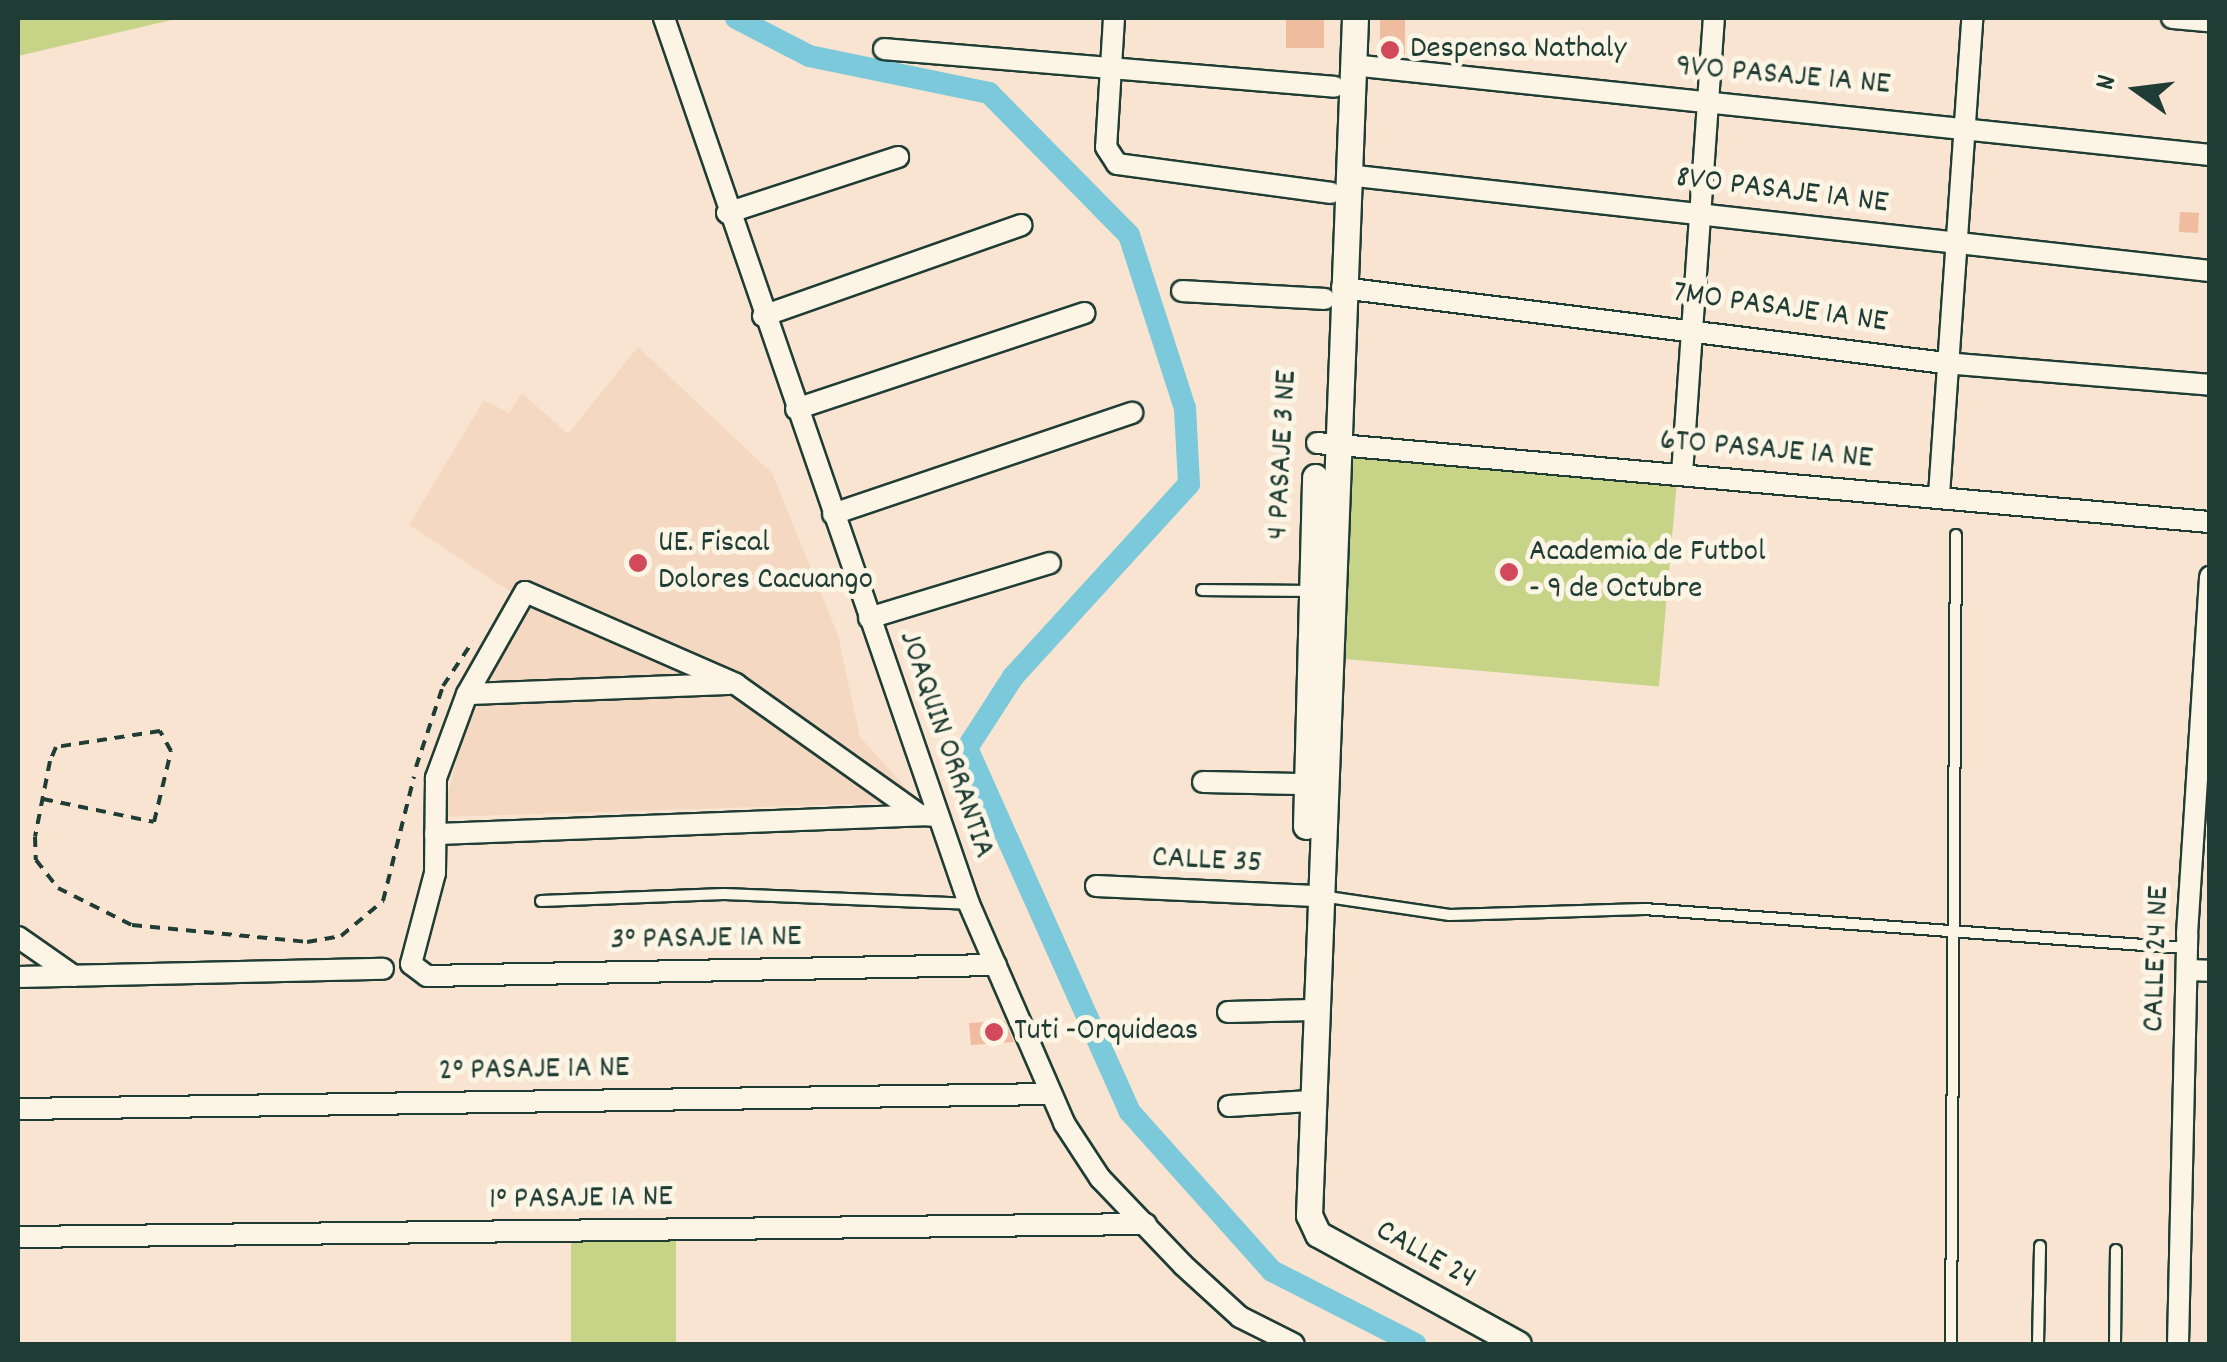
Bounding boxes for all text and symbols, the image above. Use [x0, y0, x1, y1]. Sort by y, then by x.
place label: Despensa Nathaly [1410, 31, 1626, 69]
marker: Despensa Nathaly [1379, 39, 1401, 61]
north arrow [2087, 40, 2187, 140]
street label: 9VO PASAJE 1A NE [1674, 49, 1892, 105]
text: N [2087, 71, 2129, 94]
street label: 8VO PASAJE 1A NE [1674, 160, 1890, 224]
street label: 7MO PASAJE 1A NE [1670, 275, 1890, 343]
street label: 4 PASAJE 3 NE [1260, 369, 1308, 541]
street label: 6TO PASAJE 1A NE [1658, 423, 1874, 479]
place label: UE. Fiscal Dolores Cacuango [658, 526, 873, 601]
place label: Academia de Futbol - 9 de Octubre [1529, 535, 1766, 610]
marker: UE. Fiscal Dolores Cacuango [627, 552, 649, 574]
marker: Academia de Futbol - 9 de Octubre [1498, 561, 1520, 583]
street label: JOAQUIN ORRANTIA [888, 626, 1002, 864]
street label: CALLE 35 [1151, 840, 1263, 884]
street label: CALLE 24 NE [2136, 885, 2180, 1033]
street label: 3° PASAJE 1A NE [610, 919, 802, 961]
place label: Tuti -Orquideas [1014, 1013, 1198, 1051]
marker: Tuti -Orquideas [983, 1021, 1005, 1043]
street label: 2° PASAJE 1A NE [438, 1050, 630, 1092]
street label: 1° PASAJE 1A NE [489, 1179, 673, 1221]
street label: CALLE 24 [1368, 1213, 1482, 1299]

